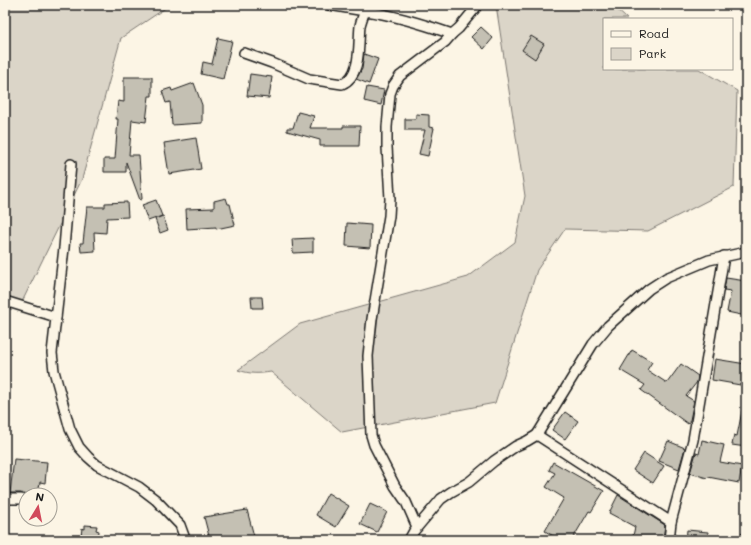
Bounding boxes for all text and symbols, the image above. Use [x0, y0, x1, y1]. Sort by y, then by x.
legend [603, 18, 733, 70]
text: Road [639, 25, 669, 41]
text: Park [639, 45, 666, 61]
north arrow [18, 487, 58, 527]
text: N [34, 489, 45, 505]

